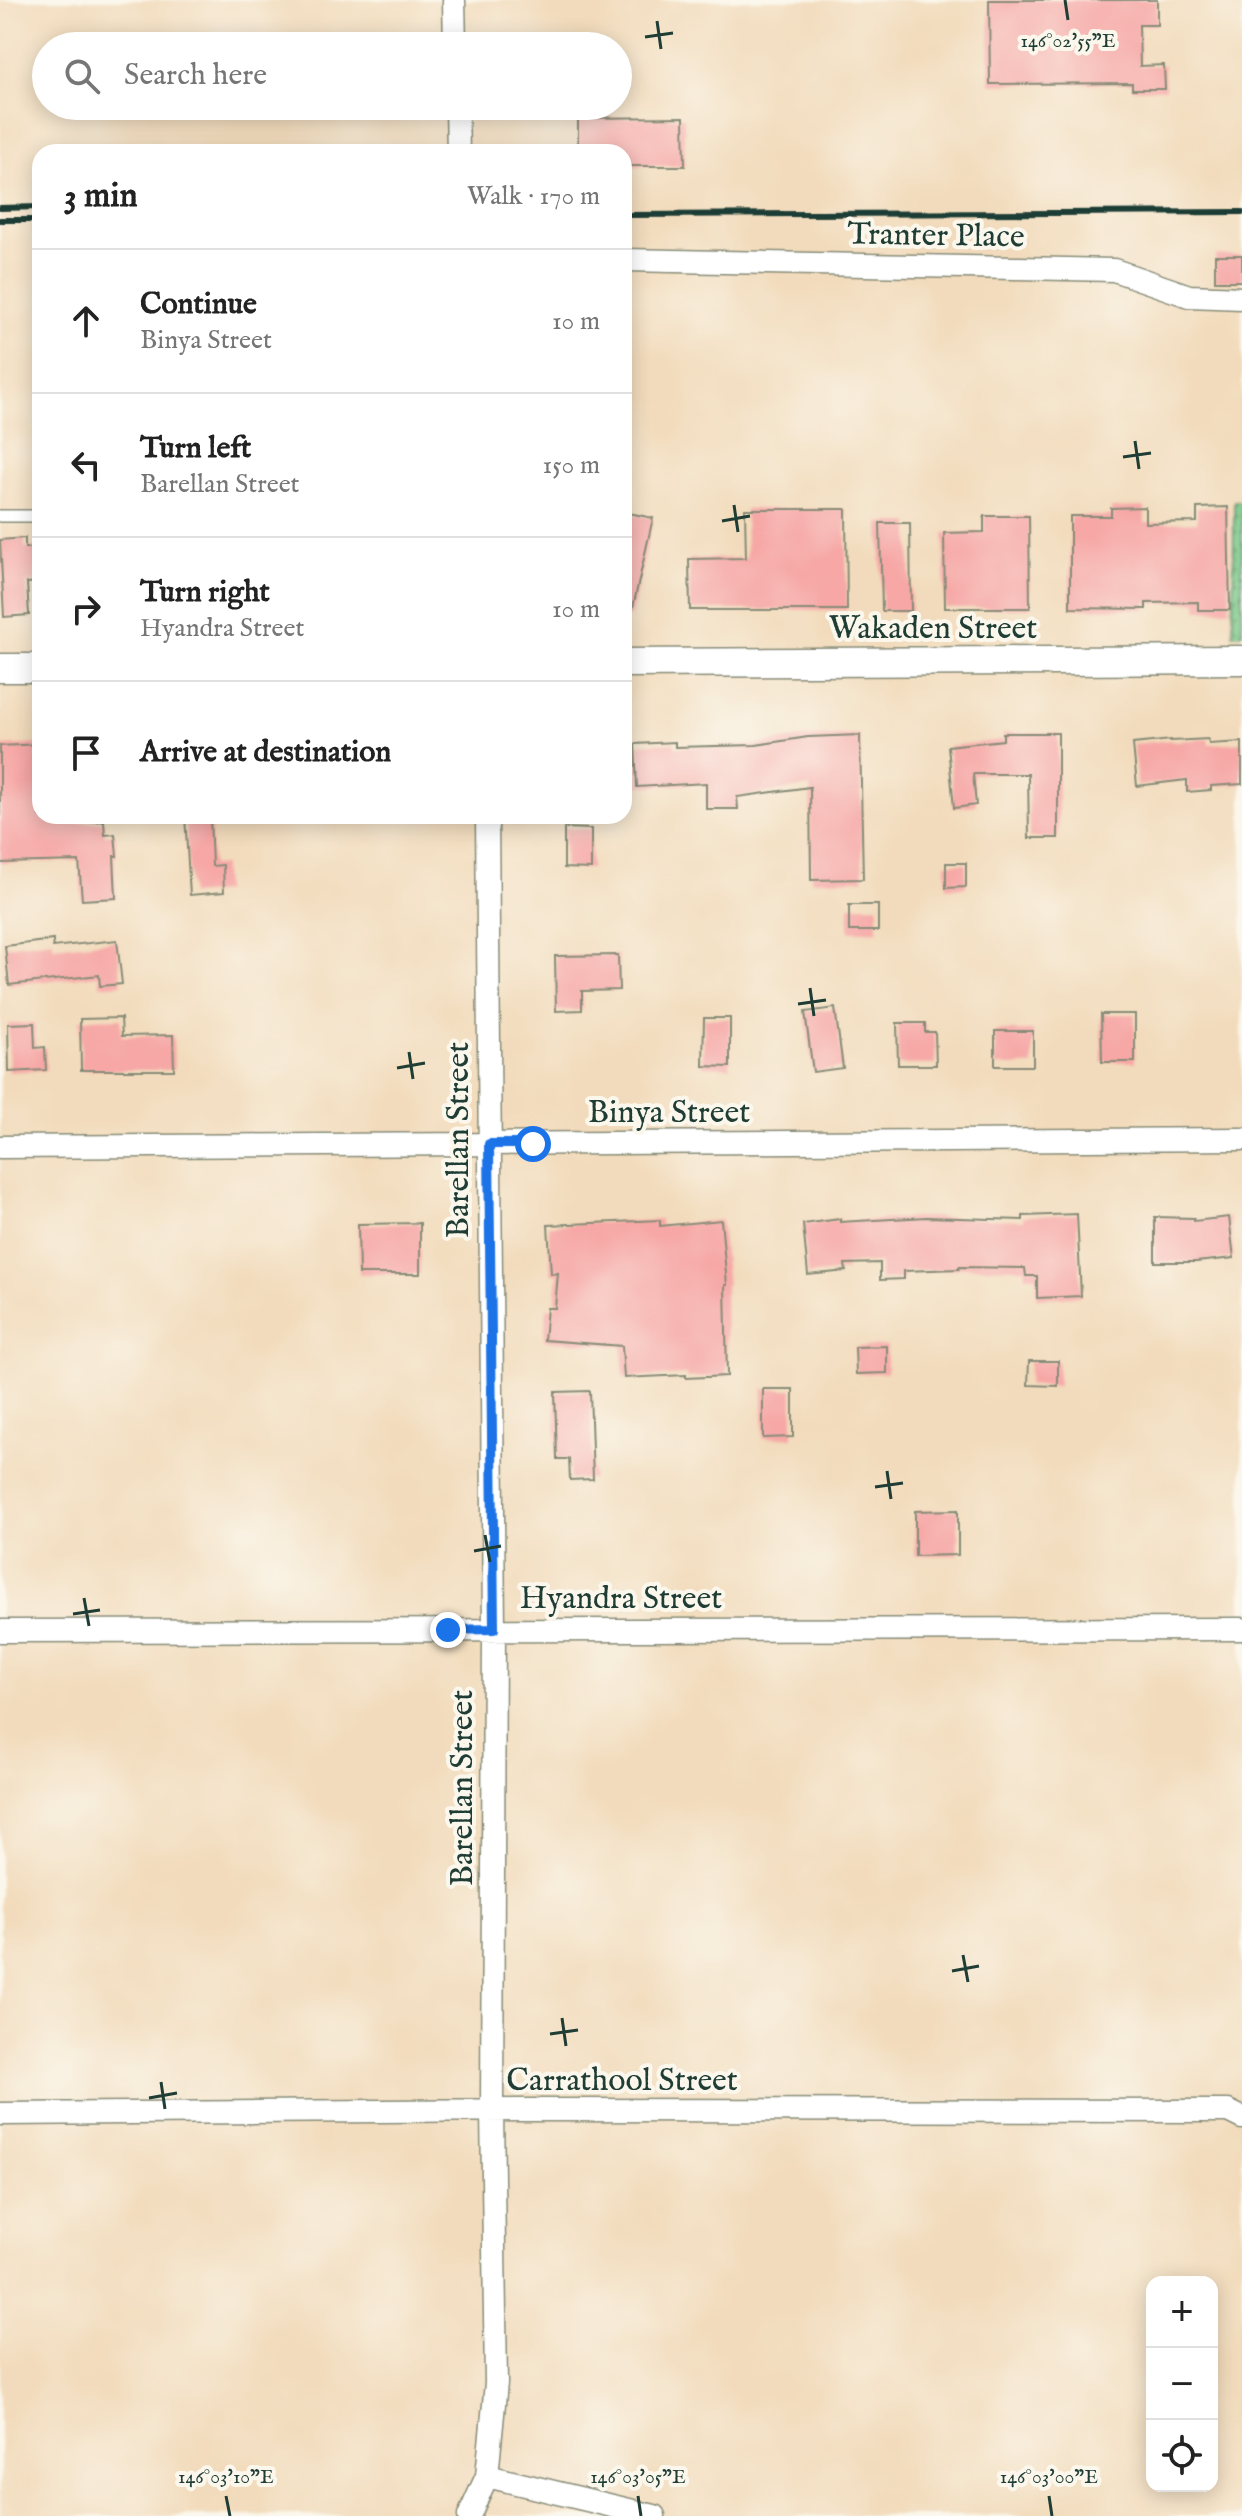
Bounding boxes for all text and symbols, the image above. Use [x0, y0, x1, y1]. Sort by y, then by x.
text: 146°02'55"E [1020, 29, 1116, 54]
search box [32, 32, 632, 120]
icon: search [60, 54, 104, 98]
text: Search here [124, 57, 267, 95]
text: 3 min [64, 175, 138, 218]
text: Walk · 170 m [467, 180, 600, 213]
street label: Tranter Place [847, 214, 1025, 259]
text: Continue [140, 286, 257, 324]
icon: ahead [64, 299, 108, 343]
text: 10 m [552, 305, 600, 338]
text: Binya Street [140, 324, 272, 357]
text: Turn left [140, 430, 251, 468]
icon: left [64, 443, 108, 487]
text: 150 m [542, 449, 600, 482]
text: Barellan Street [140, 468, 300, 501]
text: Turn right [140, 574, 270, 612]
icon: right [64, 587, 108, 631]
text: 10 m [552, 593, 600, 626]
street label: Wakaden Street [829, 609, 1037, 650]
text: Hyandra Street [140, 612, 304, 645]
icon: arrive [64, 731, 108, 775]
text: Arrive at destination [140, 734, 391, 772]
street label: Barellan Street [439, 1042, 480, 1238]
street label: Binya Street [588, 1093, 750, 1134]
route start [515, 1126, 551, 1162]
street label: Hyandra Street [520, 1579, 722, 1620]
route end [430, 1612, 466, 1648]
street label: Barellan Street [443, 1690, 484, 1886]
street label: Carrathool Street [506, 2061, 738, 2102]
map controls [1146, 2276, 1218, 2492]
button: + [1146, 2276, 1218, 2348]
button: − [1146, 2348, 1218, 2420]
button: locate [1146, 2420, 1218, 2492]
text: 146°03'10"E [178, 2465, 274, 2490]
text: 146°03'05"E [590, 2465, 686, 2490]
text: 146°03'00"E [1000, 2465, 1098, 2490]

